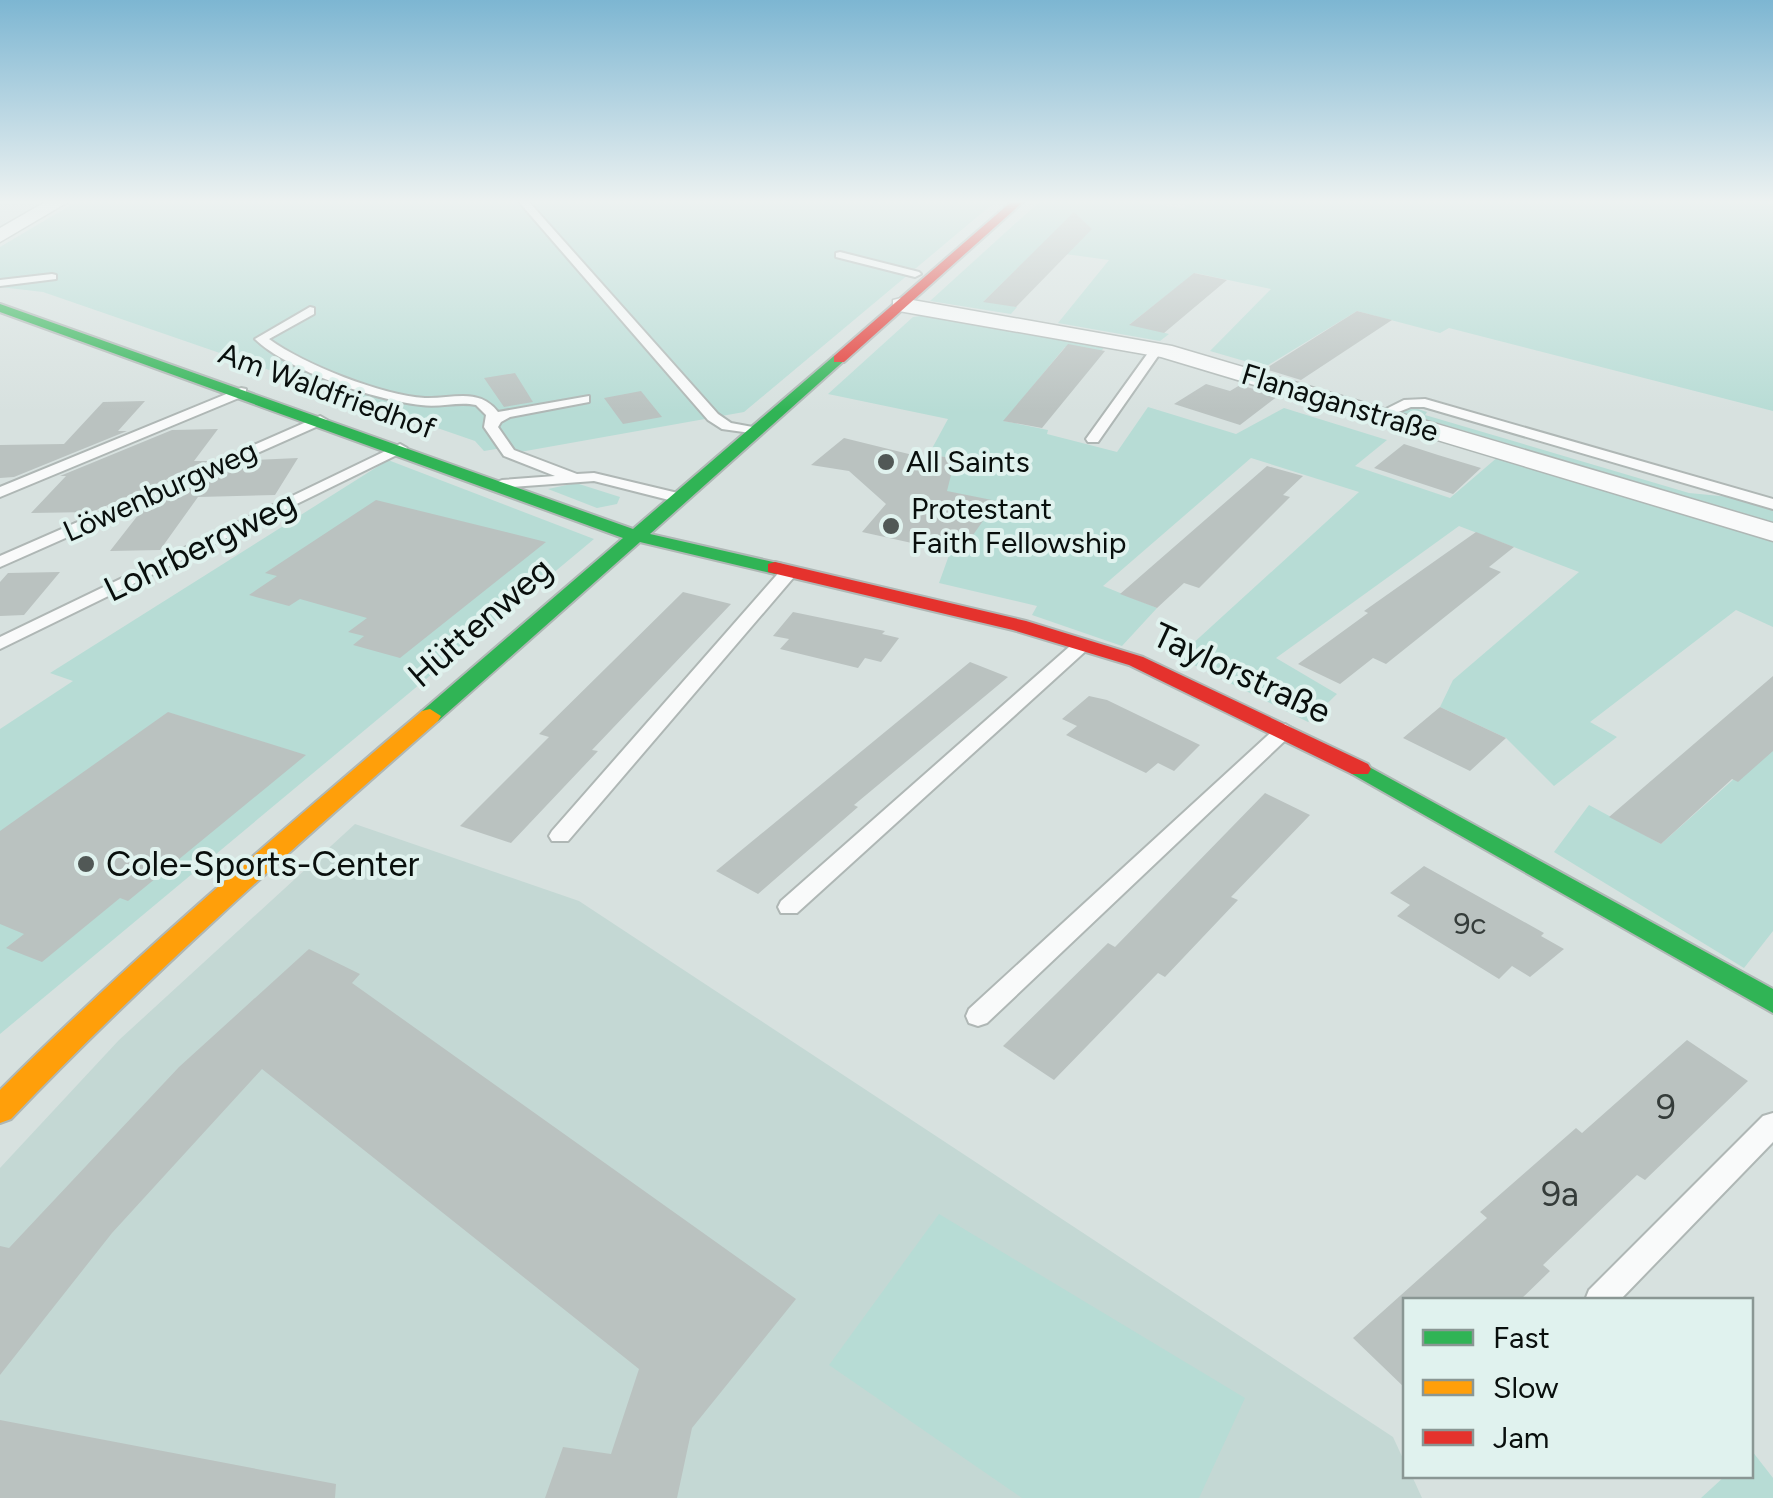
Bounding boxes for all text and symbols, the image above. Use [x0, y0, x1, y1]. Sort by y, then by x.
street label: Am Waldfriedhof [214, 334, 440, 447]
street label: Flanaganstraße [1237, 355, 1443, 450]
street label: Löwenburgweg [57, 431, 262, 550]
place label: All Saints [906, 443, 1030, 480]
marker: All Saints [875, 451, 897, 473]
street label: Lohrbergweg [97, 481, 303, 611]
place label: Protestant Faith Fellowship [911, 490, 1127, 561]
marker: Protestant Faith Fellowship [880, 515, 902, 537]
street label: Hüttenweg [399, 548, 561, 696]
street label: Taylorstraße [1147, 614, 1337, 732]
place label: Cole-Sports-Center [106, 843, 420, 885]
marker: Cole-Sports-Center [75, 853, 97, 875]
house number: 9c [1453, 905, 1487, 942]
house number: 9 [1656, 1086, 1676, 1128]
house number: 9a [1541, 1173, 1579, 1215]
legend [1403, 1298, 1753, 1478]
text: Fast [1493, 1319, 1550, 1356]
text: Slow [1493, 1369, 1559, 1406]
text: Jam [1493, 1419, 1549, 1456]

